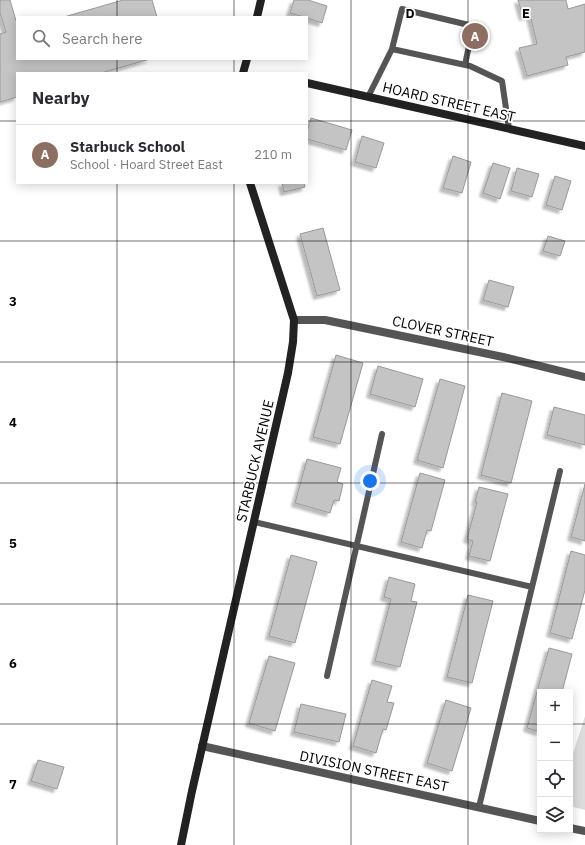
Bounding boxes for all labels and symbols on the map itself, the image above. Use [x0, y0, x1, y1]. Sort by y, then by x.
text: D [405, 5, 415, 22]
text: E [522, 5, 530, 22]
pin: A [462, 21, 488, 51]
street label: HOARD STREET EAST [381, 78, 517, 126]
text: 3 [9, 293, 17, 310]
street label: CLOVER STREET [391, 311, 495, 351]
street label: STARBUCK AVENUE [232, 398, 278, 524]
text: 4 [9, 414, 17, 431]
your location [360, 471, 380, 491]
text: 5 [9, 535, 17, 552]
text: 6 [9, 655, 17, 672]
street label: DIVISION STREET EAST [298, 746, 450, 796]
text: 7 [9, 776, 17, 793]

